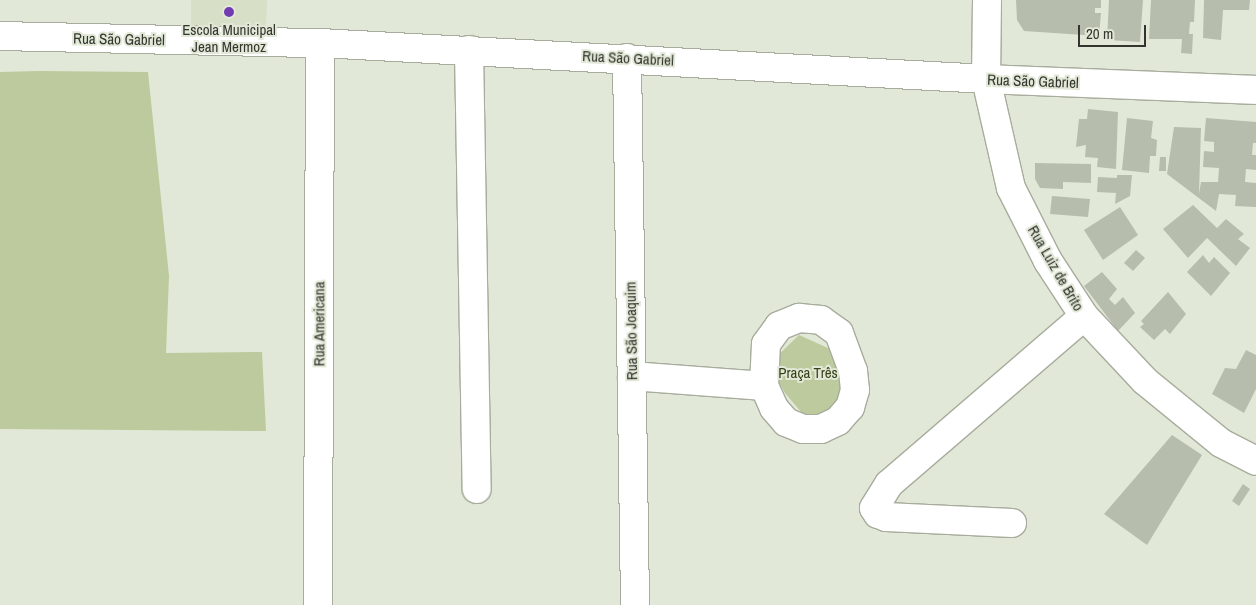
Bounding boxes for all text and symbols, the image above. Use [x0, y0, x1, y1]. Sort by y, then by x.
marker: Escola Municipal Jean Mermoz [223, 6, 235, 18]
scale bar [1081, 15, 1148, 47]
place label: Escola Municipal Jean Mermoz [182, 20, 276, 55]
text: 20 m [1086, 23, 1113, 44]
street label: Rua São Gabriel [73, 29, 165, 49]
street label: Rua São Gabriel [582, 47, 674, 69]
street label: Rua São Gabriel [987, 70, 1079, 92]
street label: Rua Luiz de Brito [1024, 222, 1088, 314]
street label: Rua Americana [310, 281, 328, 367]
street label: Rua São Joaquim [621, 282, 641, 380]
park label: Praça Três [778, 364, 838, 382]

